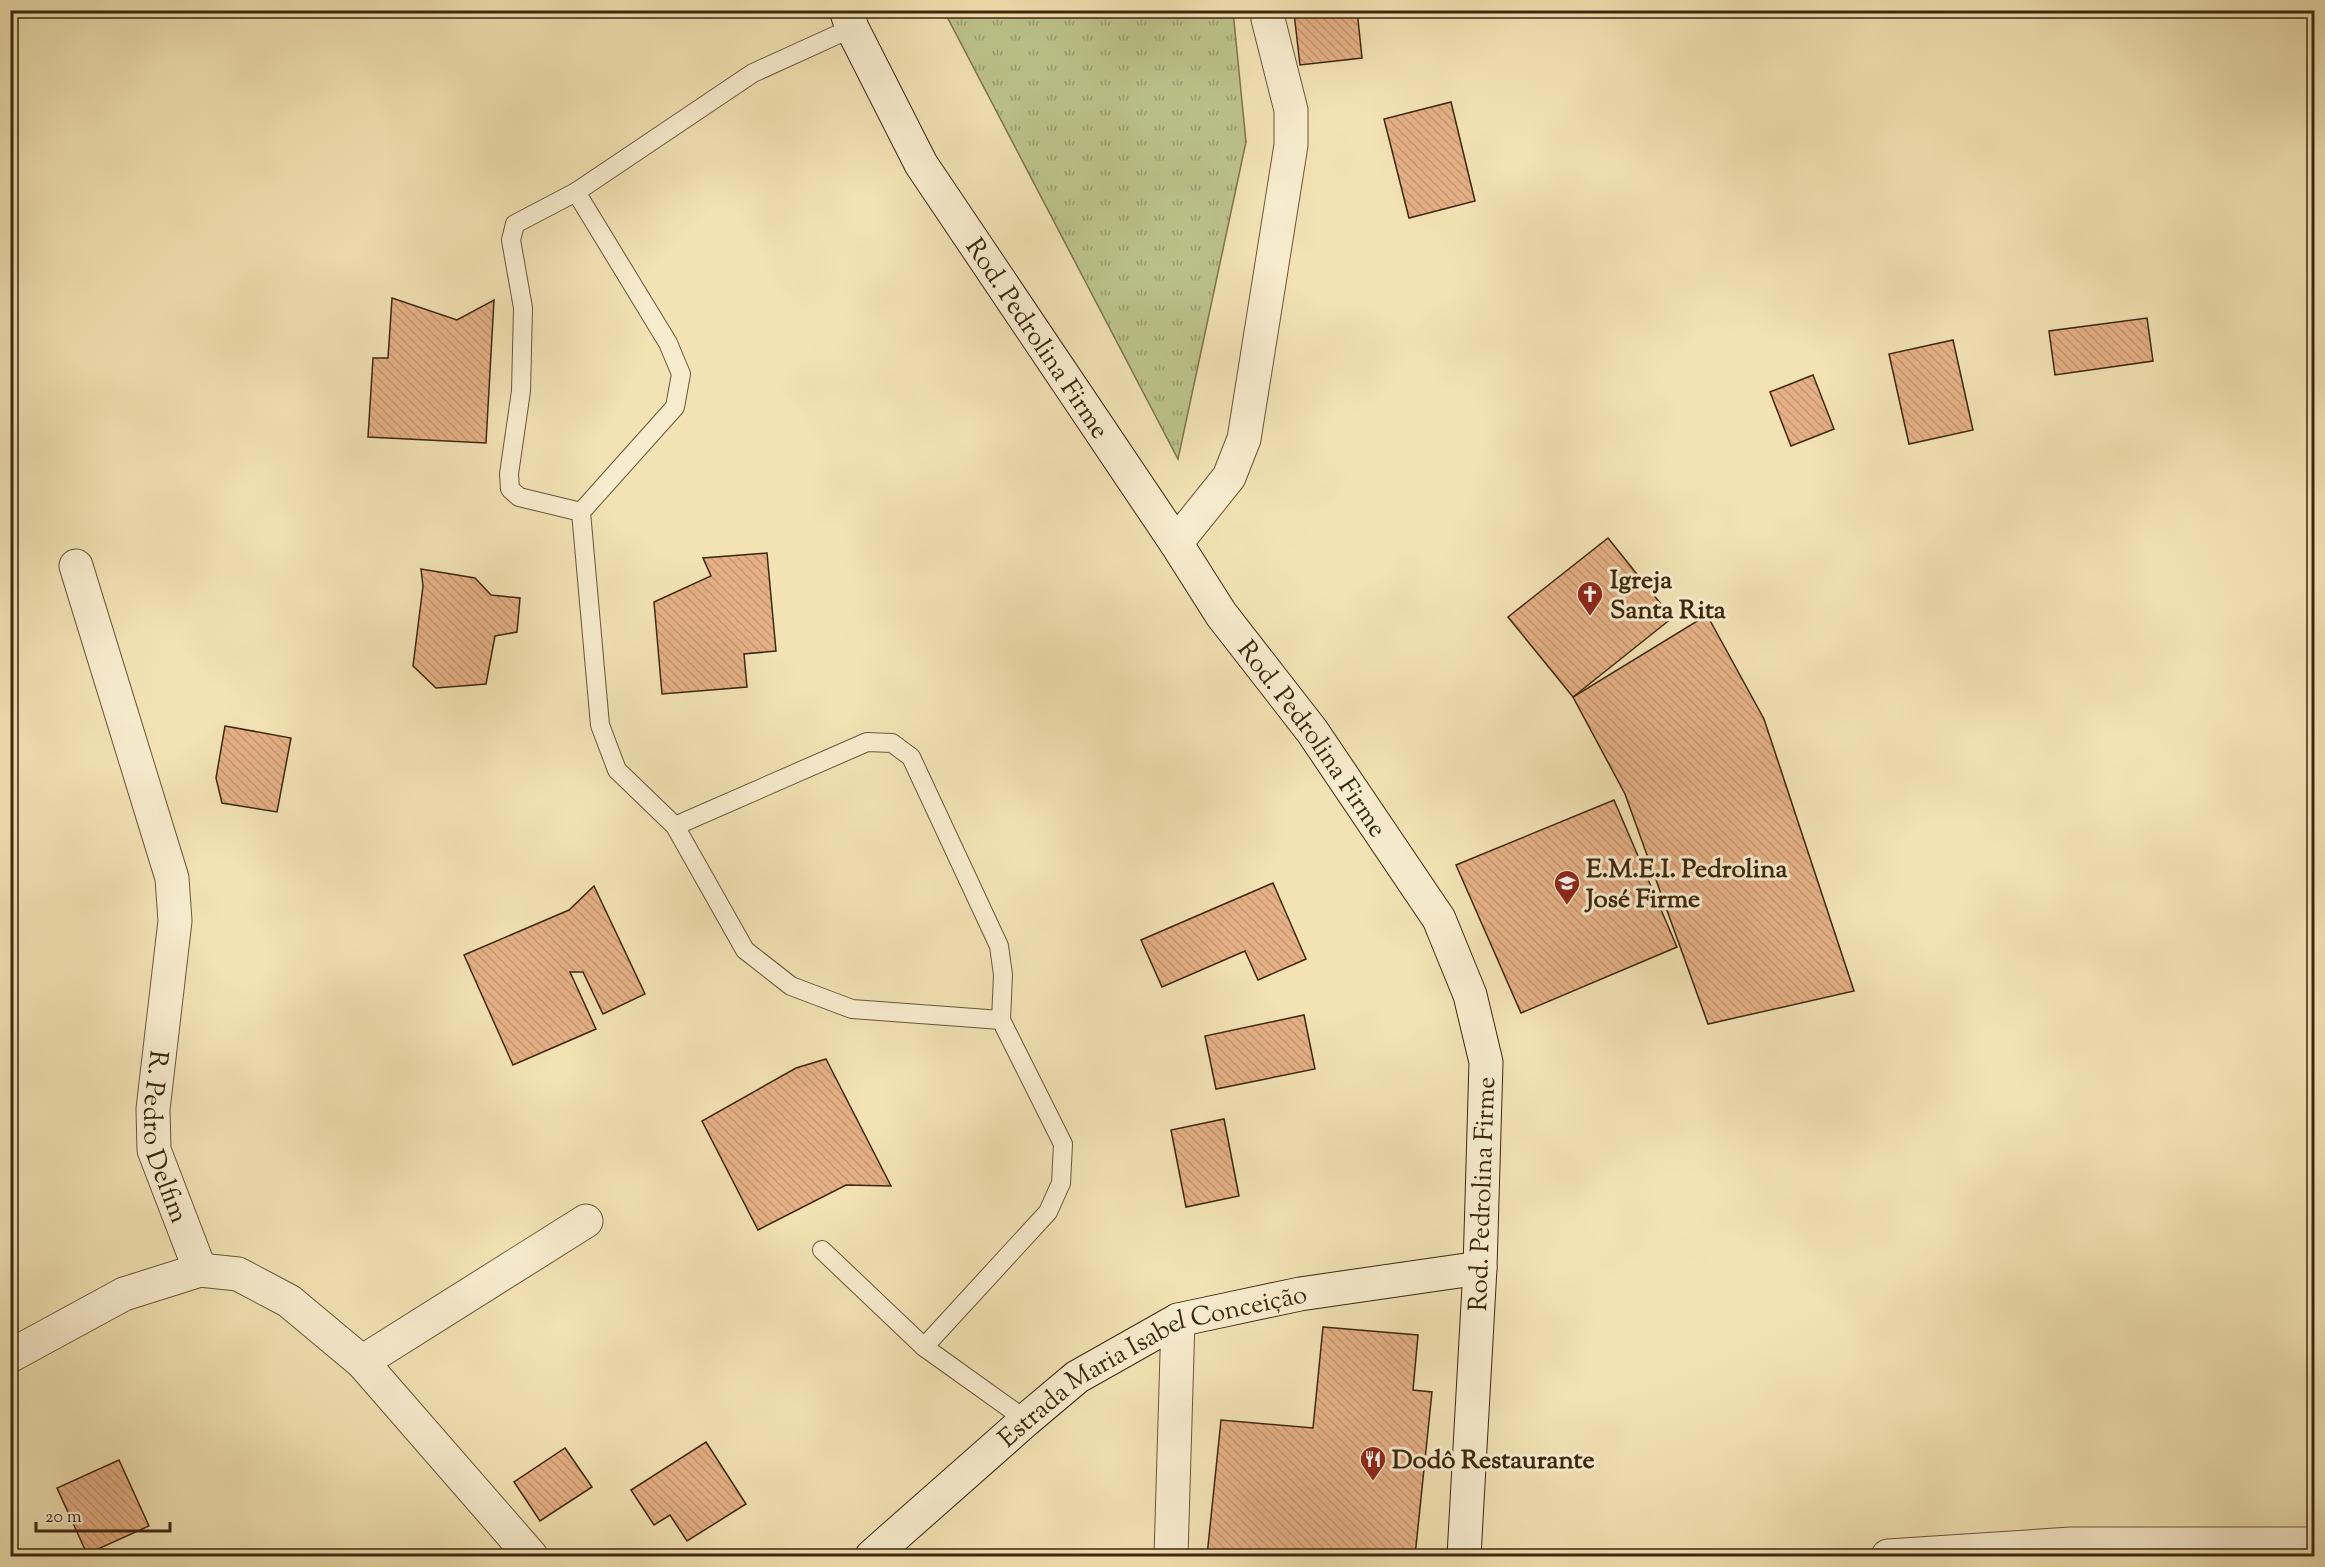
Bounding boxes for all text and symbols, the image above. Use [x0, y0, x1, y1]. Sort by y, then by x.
street label: Rod. Pedrolina Firme [955, 231, 1117, 447]
place label: Igreja Santa Rita [1610, 563, 1726, 630]
church icon: Igreja Santa Rita [1575, 579, 1605, 617]
street label: Rod. Pedrolina Firme [1227, 634, 1395, 845]
place label: E.M.E.I. Pedrolina José Firme [1584, 852, 1788, 919]
school or university icon: E.M.E.I. Pedrolina José Firme [1552, 868, 1582, 906]
street label: R. Pedro Delfim [132, 1048, 196, 1229]
street label: Rod. Pedrolina Firme [1461, 1076, 1506, 1312]
street label: Estrada Maria Isabel Conceição [991, 1277, 1311, 1457]
place label: Dodô Restaurante [1392, 1443, 1595, 1480]
restaurant icon: Dodô Restaurante [1358, 1444, 1388, 1482]
scale bar [36, 1495, 170, 1533]
text: 20 m [45, 1505, 82, 1531]

